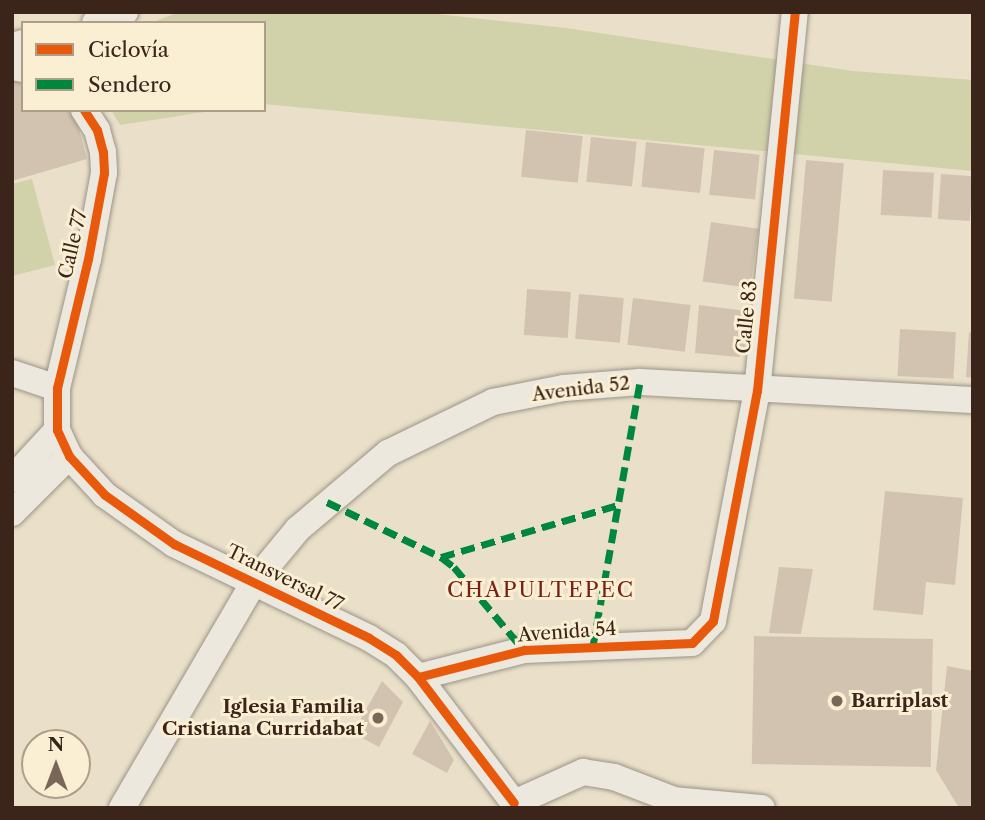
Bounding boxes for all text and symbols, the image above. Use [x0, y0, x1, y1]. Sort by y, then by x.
legend [21, 21, 266, 112]
text: Ciclovía [88, 37, 169, 62]
text: Sendero [88, 72, 172, 97]
street label: Calle 77 [54, 207, 92, 281]
street label: Calle 83 [732, 279, 762, 355]
street label: Avenida 52 [531, 372, 631, 406]
street label: Transversal 77 [223, 540, 347, 616]
district label: CHAPULTEPEC [448, 577, 634, 603]
street label: Avenida 54 [517, 617, 617, 647]
place label: Barriplast [851, 690, 948, 712]
marker: Barriplast [829, 693, 845, 709]
place label: Iglesia Familia Cristiana Curridabat [162, 696, 364, 740]
marker: Iglesia Familia Cristiana Curridabat [370, 710, 386, 726]
north arrow [21, 729, 91, 799]
text: N [48, 733, 64, 756]

